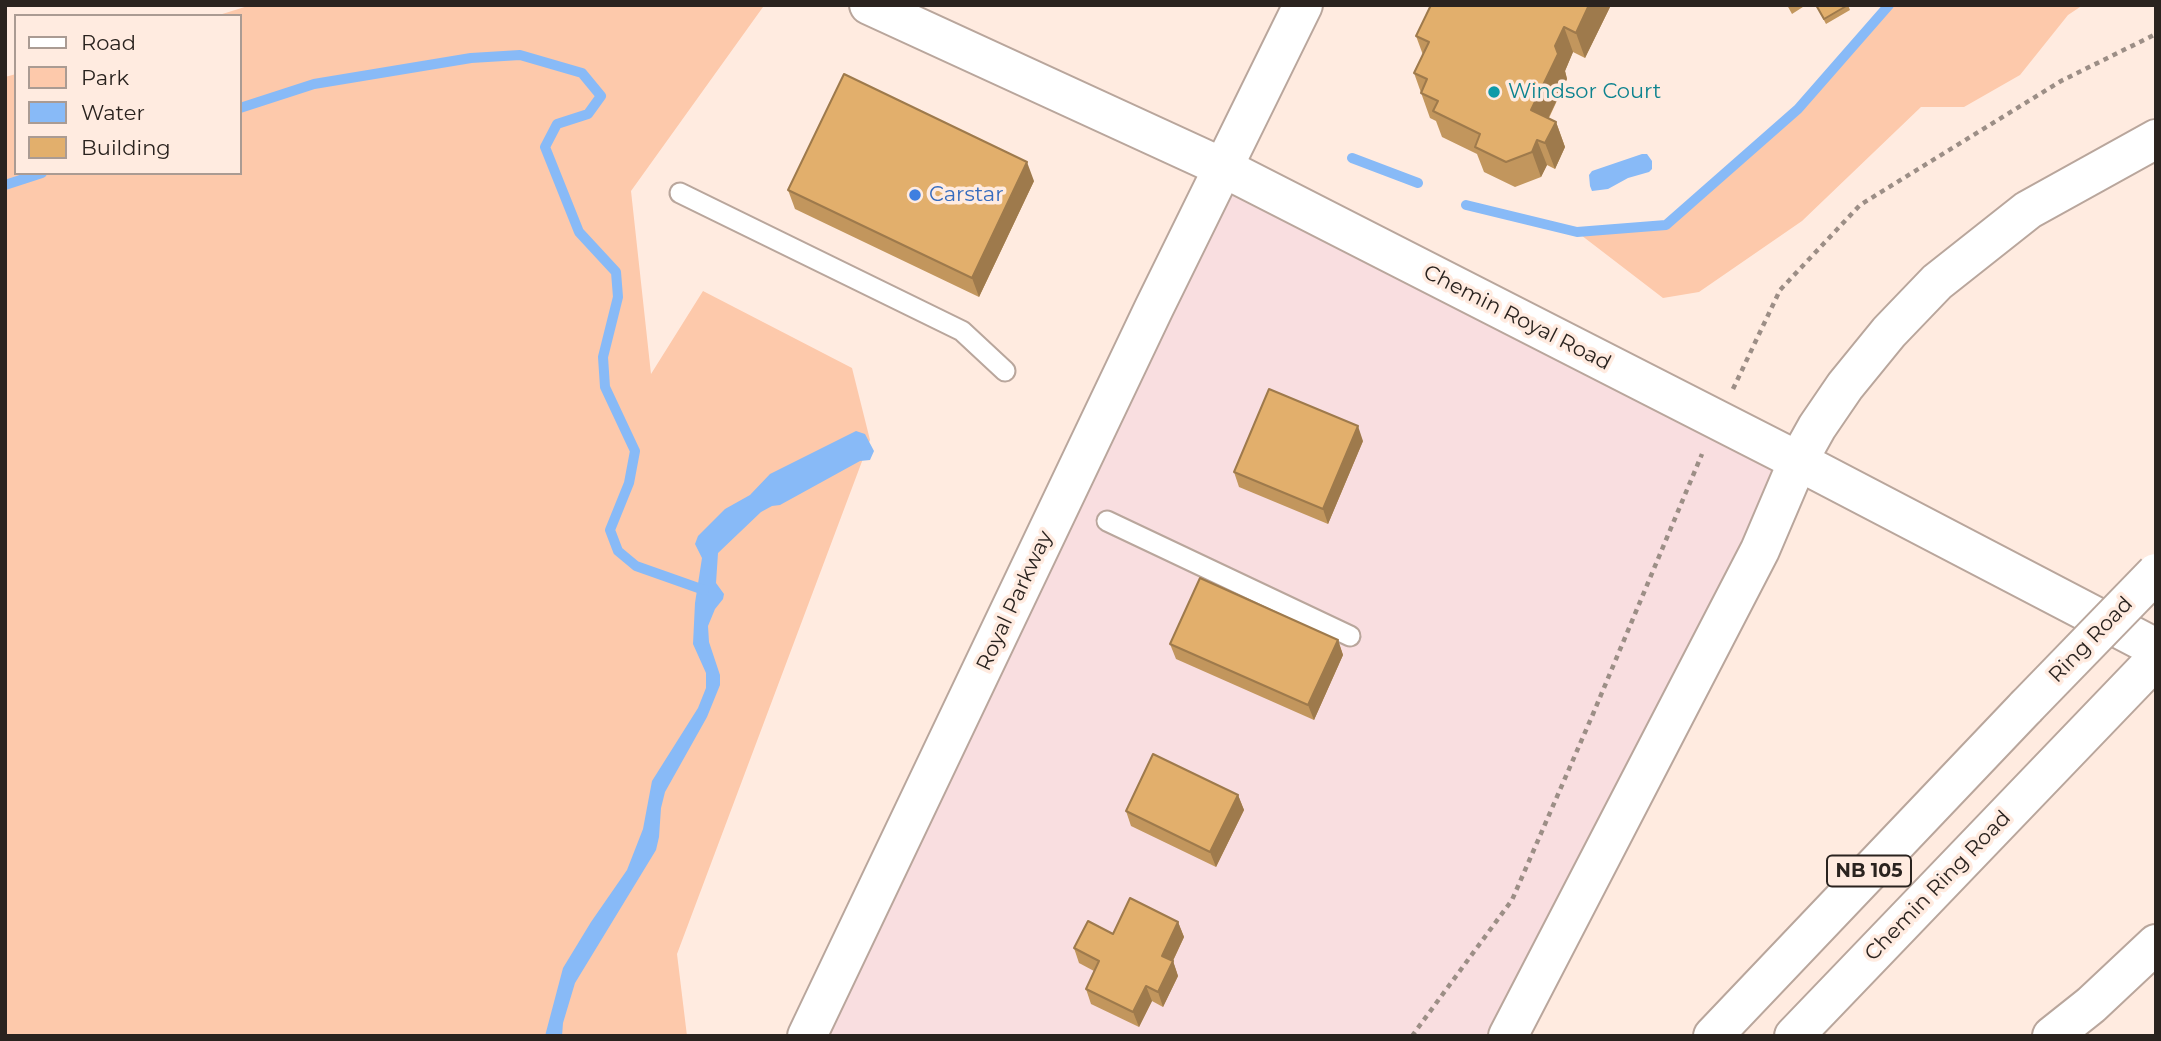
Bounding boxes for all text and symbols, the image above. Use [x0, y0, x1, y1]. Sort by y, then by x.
legend [14, 14, 242, 175]
text: Road [81, 30, 136, 55]
text: Park [81, 65, 129, 90]
place label: Windsor Court [1508, 79, 1661, 105]
marker: Windsor Court [1486, 84, 1502, 100]
text: Water [81, 100, 145, 125]
text: Building [81, 135, 171, 160]
place label: Carstar [929, 182, 1004, 208]
marker: Carstar [907, 187, 923, 203]
street label: Chemin Royal Road [1419, 260, 1615, 376]
street label: Royal Parkway [972, 527, 1058, 675]
street label: Ring Road [2044, 592, 2138, 688]
street label: Chemin Ring Road [1860, 806, 2016, 966]
road number: NB 105 [1827, 856, 1911, 886]

